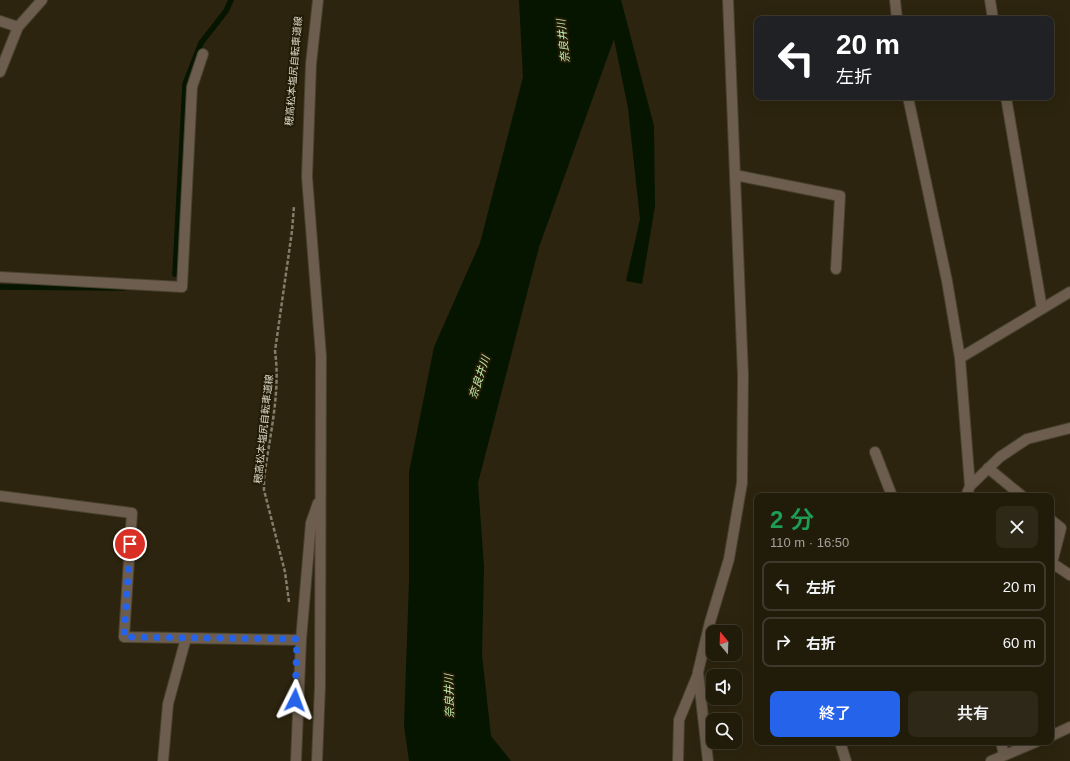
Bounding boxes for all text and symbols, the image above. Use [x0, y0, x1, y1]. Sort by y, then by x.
street label: 穂高松本塩尻自転車道線 [283, 16, 304, 126]
water label: 奈良井川 [555, 17, 571, 64]
text: 20 m [836, 29, 900, 60]
icon: left [770, 32, 822, 84]
text: 左折 [836, 67, 872, 87]
water label: 奈良井川 [466, 353, 492, 400]
street label: 穂高松本塩尻自転車道線 [252, 374, 275, 484]
text: 2 分 [770, 506, 814, 533]
button: close [996, 506, 1038, 548]
pin [113, 527, 147, 561]
icon: arrive [119, 533, 141, 555]
text: 110 m · 16:50 [770, 535, 849, 550]
icon: left [772, 575, 794, 597]
text: 20 m [1003, 578, 1036, 595]
text: 左折 [806, 579, 836, 596]
north arrow [706, 625, 742, 661]
map controls [706, 625, 742, 749]
icon: right [772, 631, 794, 653]
text: 60 m [1003, 634, 1036, 651]
text: 右折 [806, 635, 836, 652]
button: sound [706, 669, 742, 705]
water label: 奈良井川 [443, 673, 455, 718]
position arrow [274, 679, 316, 721]
button: 終了 [770, 691, 900, 737]
button: 共有 [908, 691, 1038, 737]
button: search [706, 713, 742, 749]

